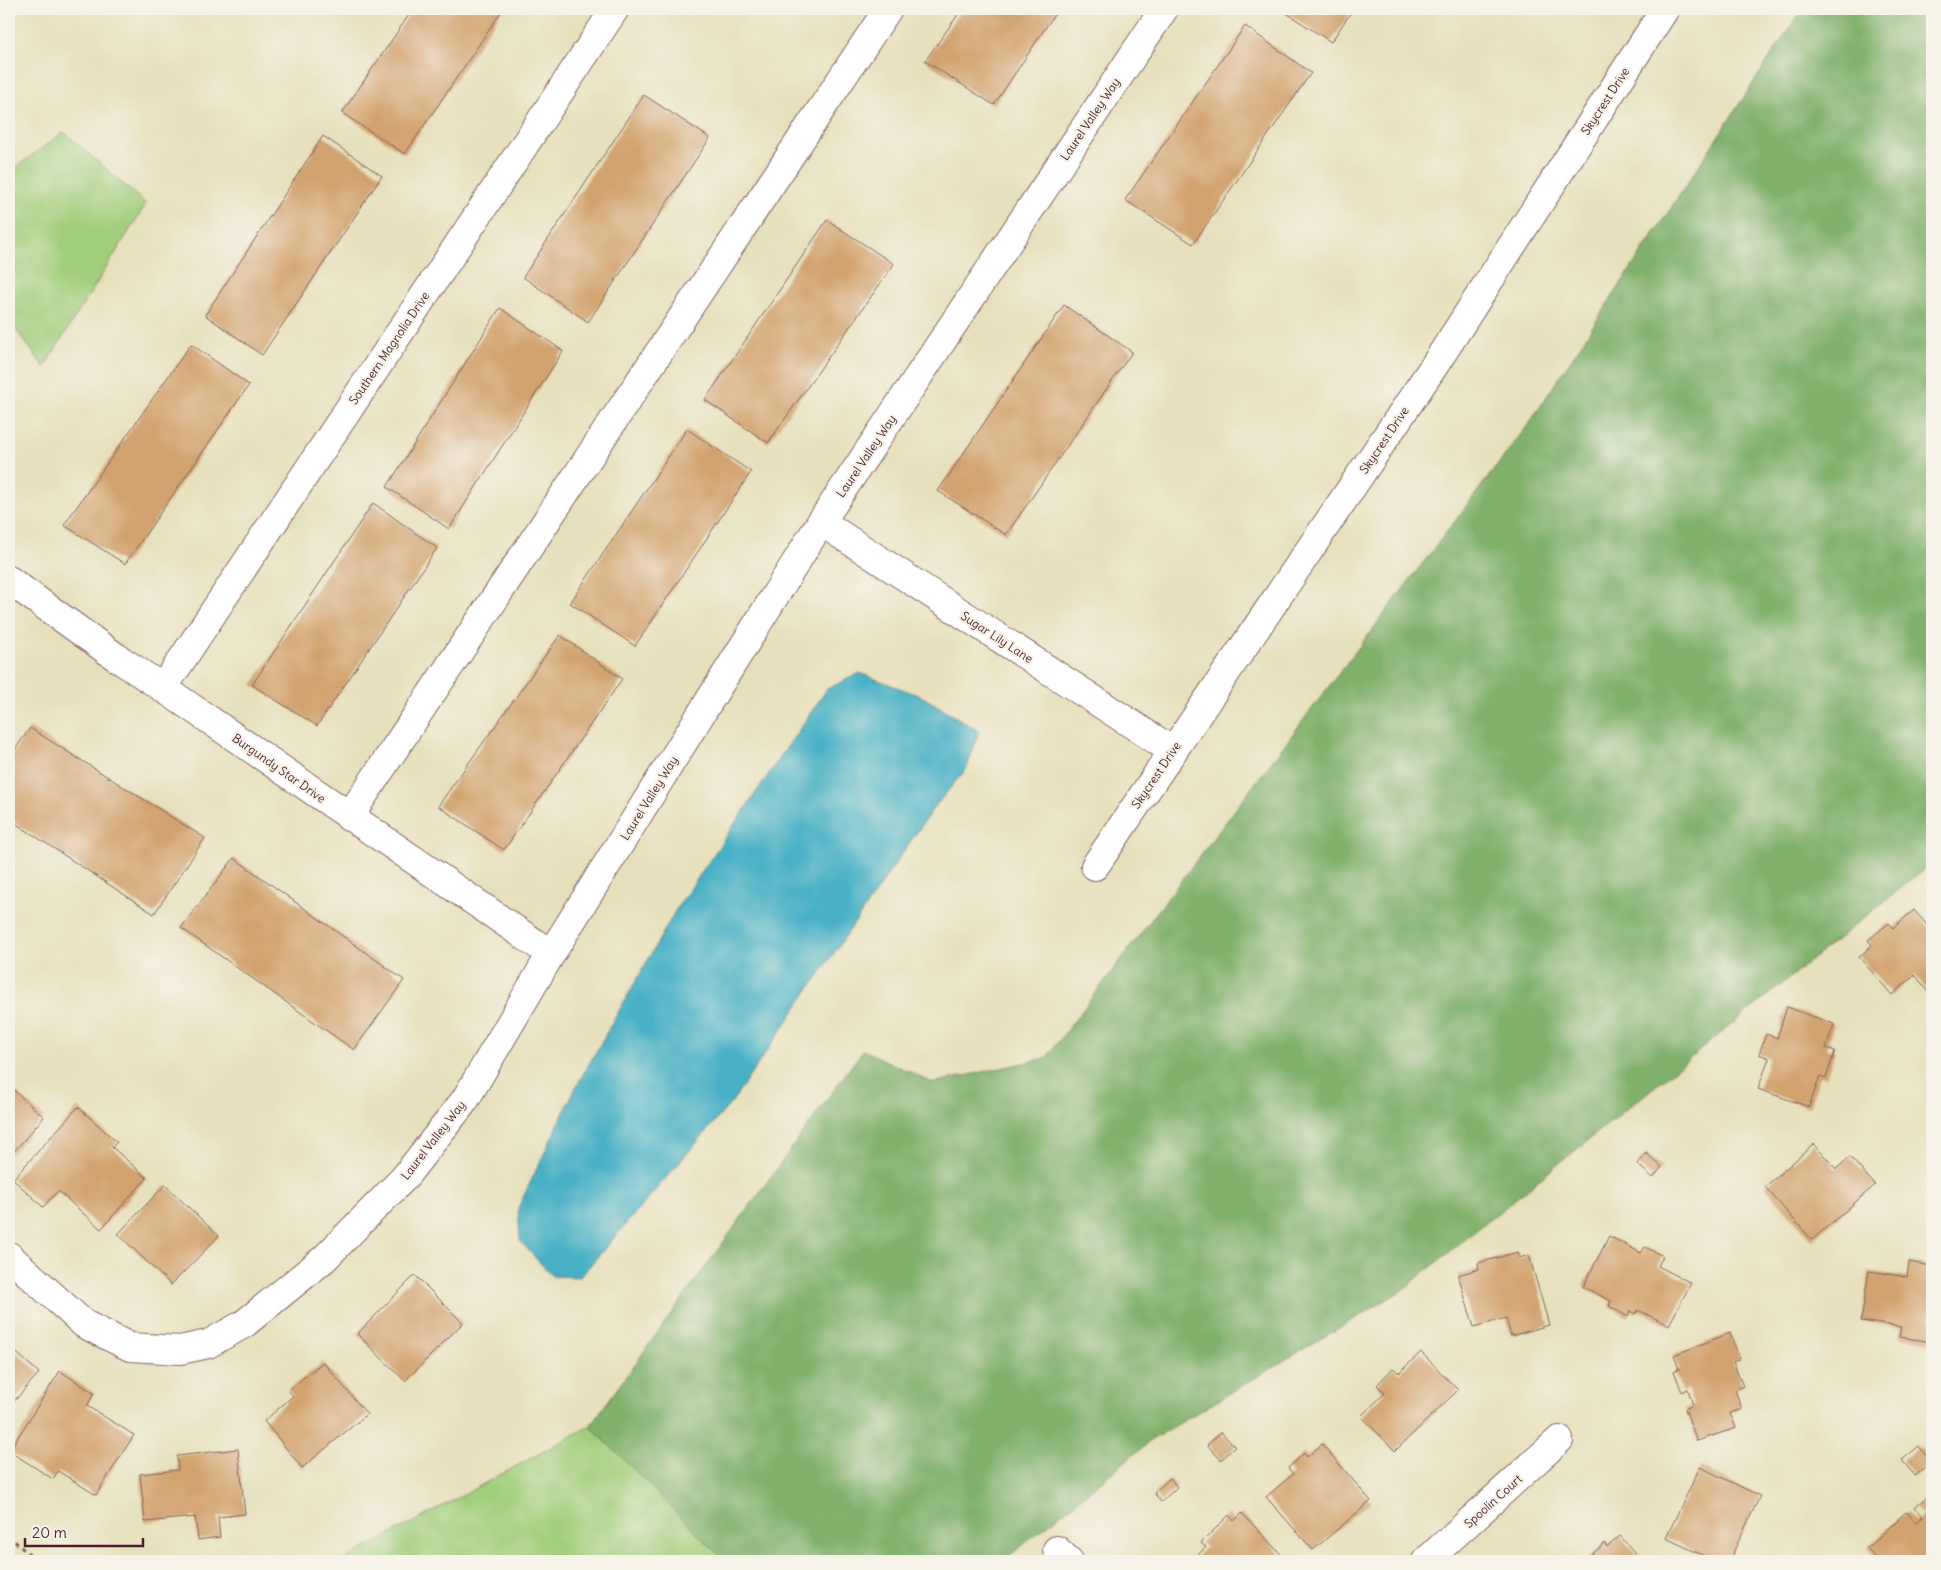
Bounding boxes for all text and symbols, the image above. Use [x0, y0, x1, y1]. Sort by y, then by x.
street label: Skycrest Drive [1578, 64, 1632, 138]
street label: Laurel Valley Way [1057, 75, 1123, 163]
street label: Southern Magnolia Drive [346, 289, 432, 407]
street label: Skycrest Drive [1356, 404, 1412, 476]
street label: Laurel Valley Way [833, 412, 899, 500]
street label: Sugar Lily Lane [958, 608, 1036, 666]
street label: Burgundy Star Drive [229, 730, 329, 806]
street label: Skycrest Drive [1128, 739, 1184, 811]
street label: Laurel Valley Way [617, 753, 681, 843]
street label: Laurel Valley Way [397, 1097, 469, 1183]
street label: Spoolin Court [1461, 1471, 1525, 1531]
scale bar [25, 1515, 142, 1547]
text: 20 m [32, 1523, 67, 1542]

